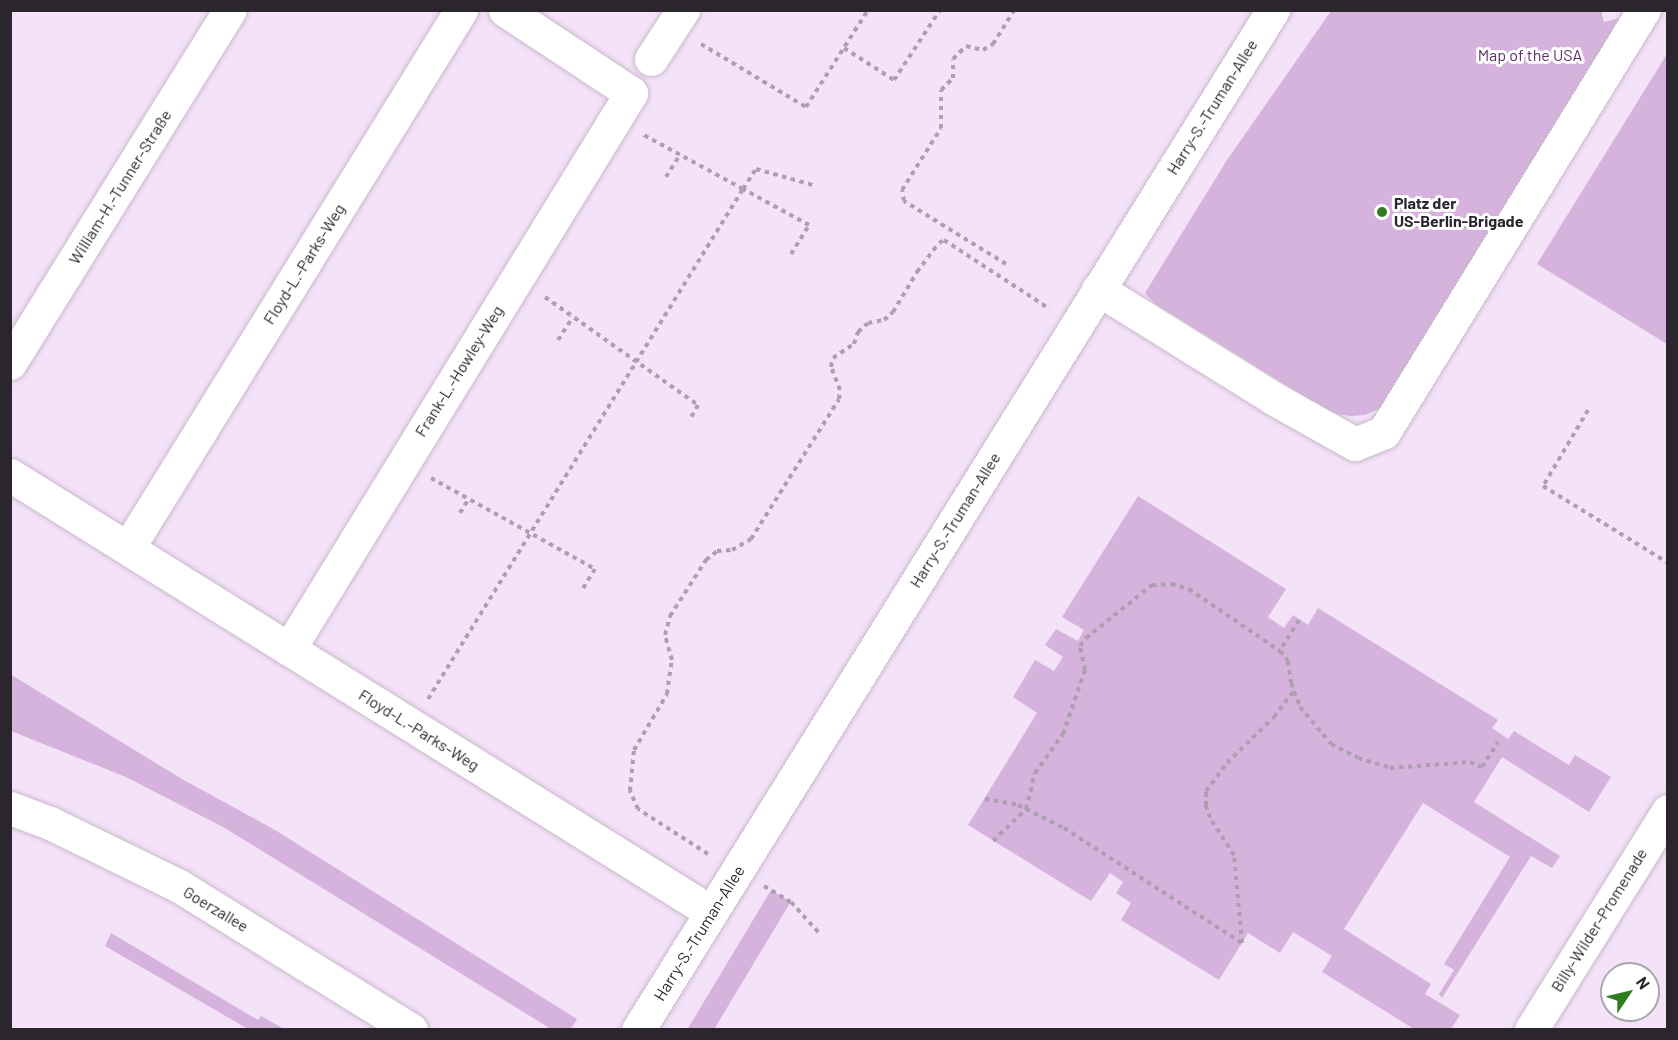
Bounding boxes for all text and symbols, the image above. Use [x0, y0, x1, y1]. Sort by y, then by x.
street label: Harry-S.-Truman-Allee [1163, 36, 1261, 178]
park label: Map of the USA [1478, 45, 1582, 65]
street label: William-H.-Tunner-Straße [65, 106, 175, 268]
place label: Platz der US-Berlin-Brigade [1394, 193, 1523, 231]
street label: Floyd-L.-Parks-Weg [259, 200, 349, 328]
marker: Platz der US-Berlin-Brigade [1375, 205, 1389, 219]
street label: Frank-L.-Howley-Weg [411, 302, 507, 440]
street label: Harry-S.-Truman-Allee [906, 449, 1004, 591]
street label: Floyd-L.-Parks-Weg [355, 685, 483, 775]
street label: Billy-Wilder-Promenade [1547, 845, 1651, 995]
street label: Harry-S.-Truman-Allee [650, 862, 748, 1004]
street label: Goerzallee [180, 882, 252, 936]
north arrow [1600, 962, 1660, 1022]
text: N [1633, 973, 1654, 992]

